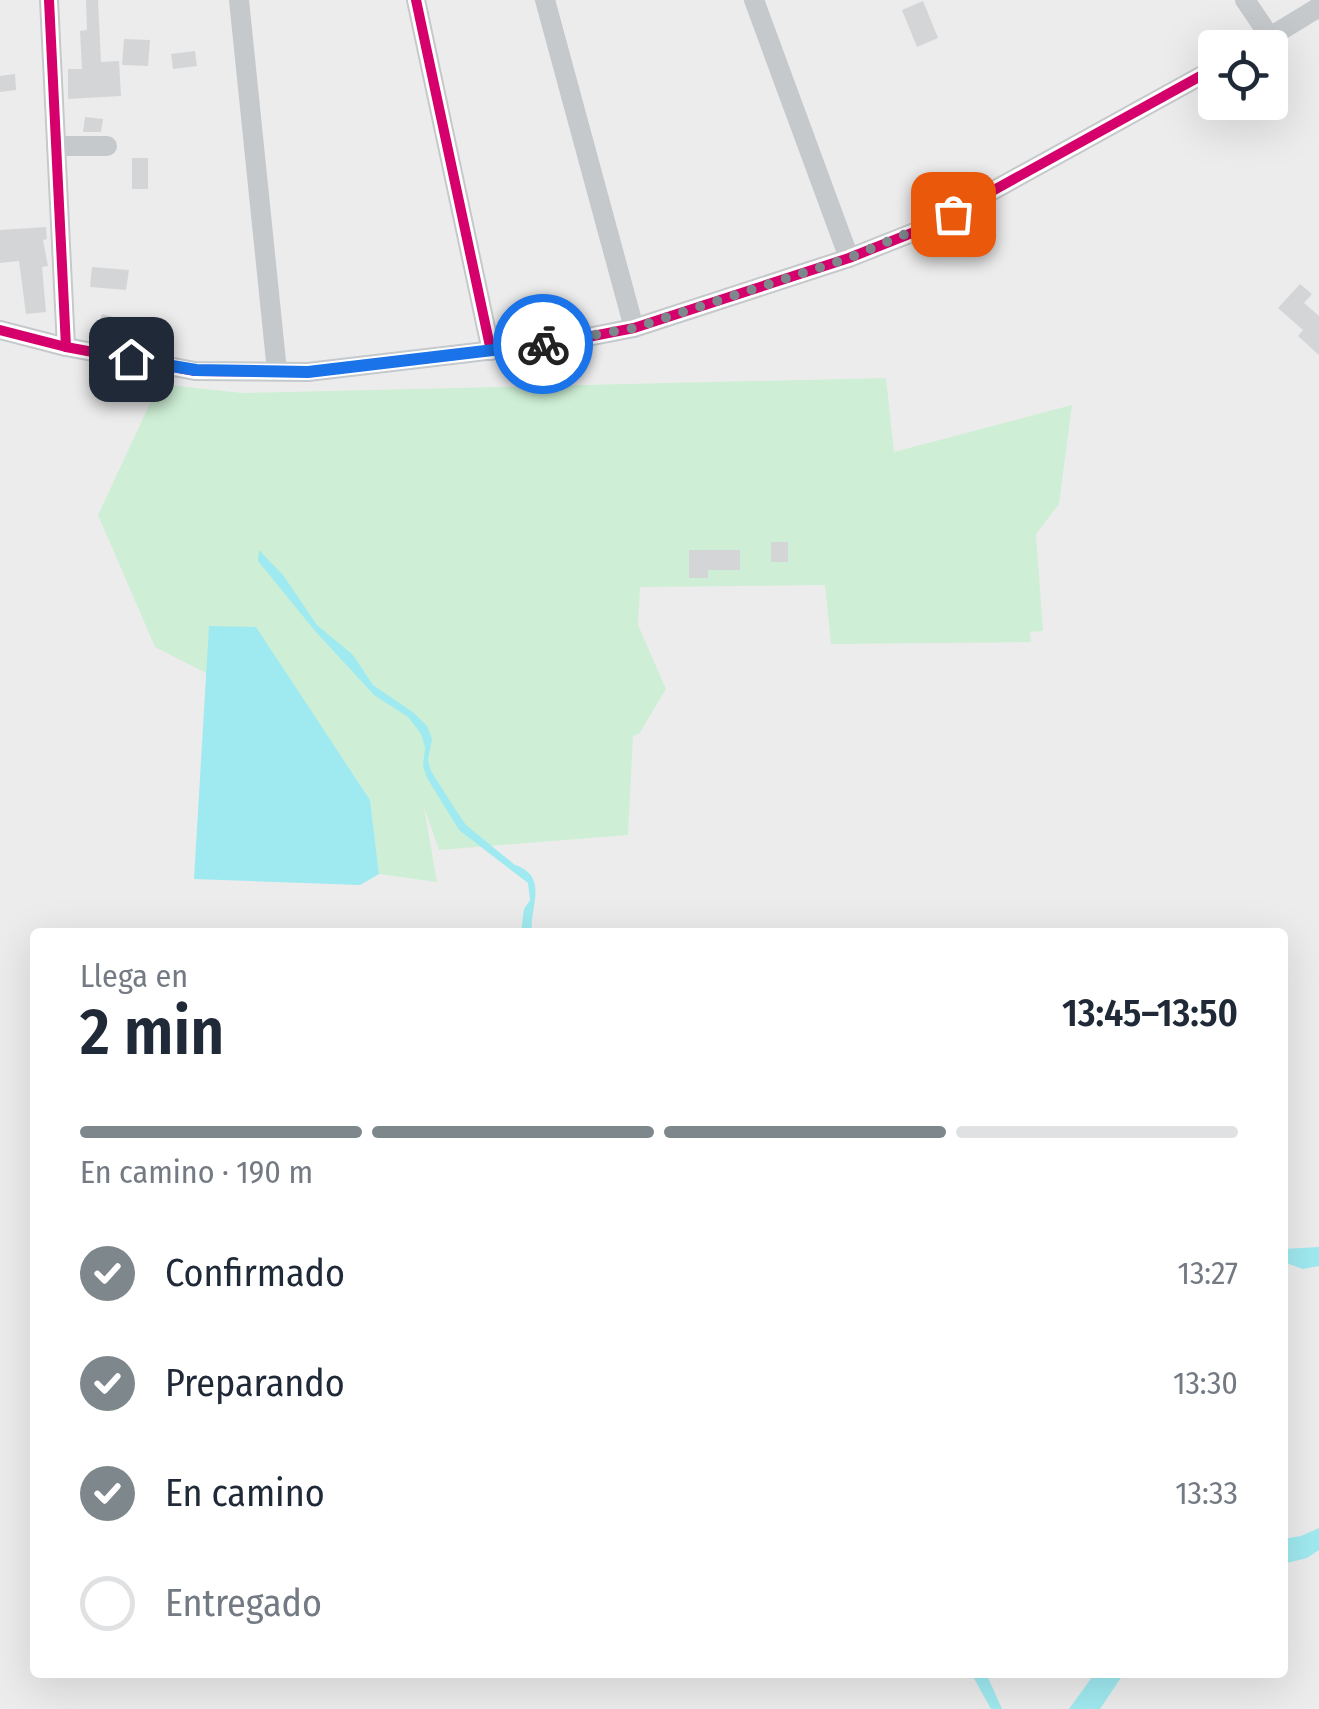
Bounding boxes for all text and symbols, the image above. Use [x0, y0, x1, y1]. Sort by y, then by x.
map controls [1198, 30, 1288, 120]
button: locate [1198, 30, 1288, 120]
pin [911, 172, 996, 257]
icon: bag [926, 187, 981, 242]
courier [493, 294, 593, 394]
pin [89, 317, 174, 402]
icon: bike [516, 317, 571, 372]
icon: home [104, 332, 159, 387]
text: Llega en [80, 957, 188, 995]
text: 13:45–13:50 [1062, 990, 1238, 1036]
text: 2 min [80, 993, 224, 1071]
text: En camino · 190 m [80, 1153, 313, 1191]
icon: check [80, 1246, 135, 1301]
text: Confirmado [165, 1250, 345, 1296]
text: 13:27 [1177, 1254, 1238, 1292]
icon: check [80, 1356, 135, 1411]
text: Preparando [165, 1360, 345, 1406]
text: 13:30 [1173, 1364, 1238, 1402]
icon: check [80, 1466, 135, 1521]
text: En camino [165, 1470, 325, 1516]
text: 13:33 [1175, 1474, 1238, 1512]
text: Entregado [165, 1580, 322, 1626]

